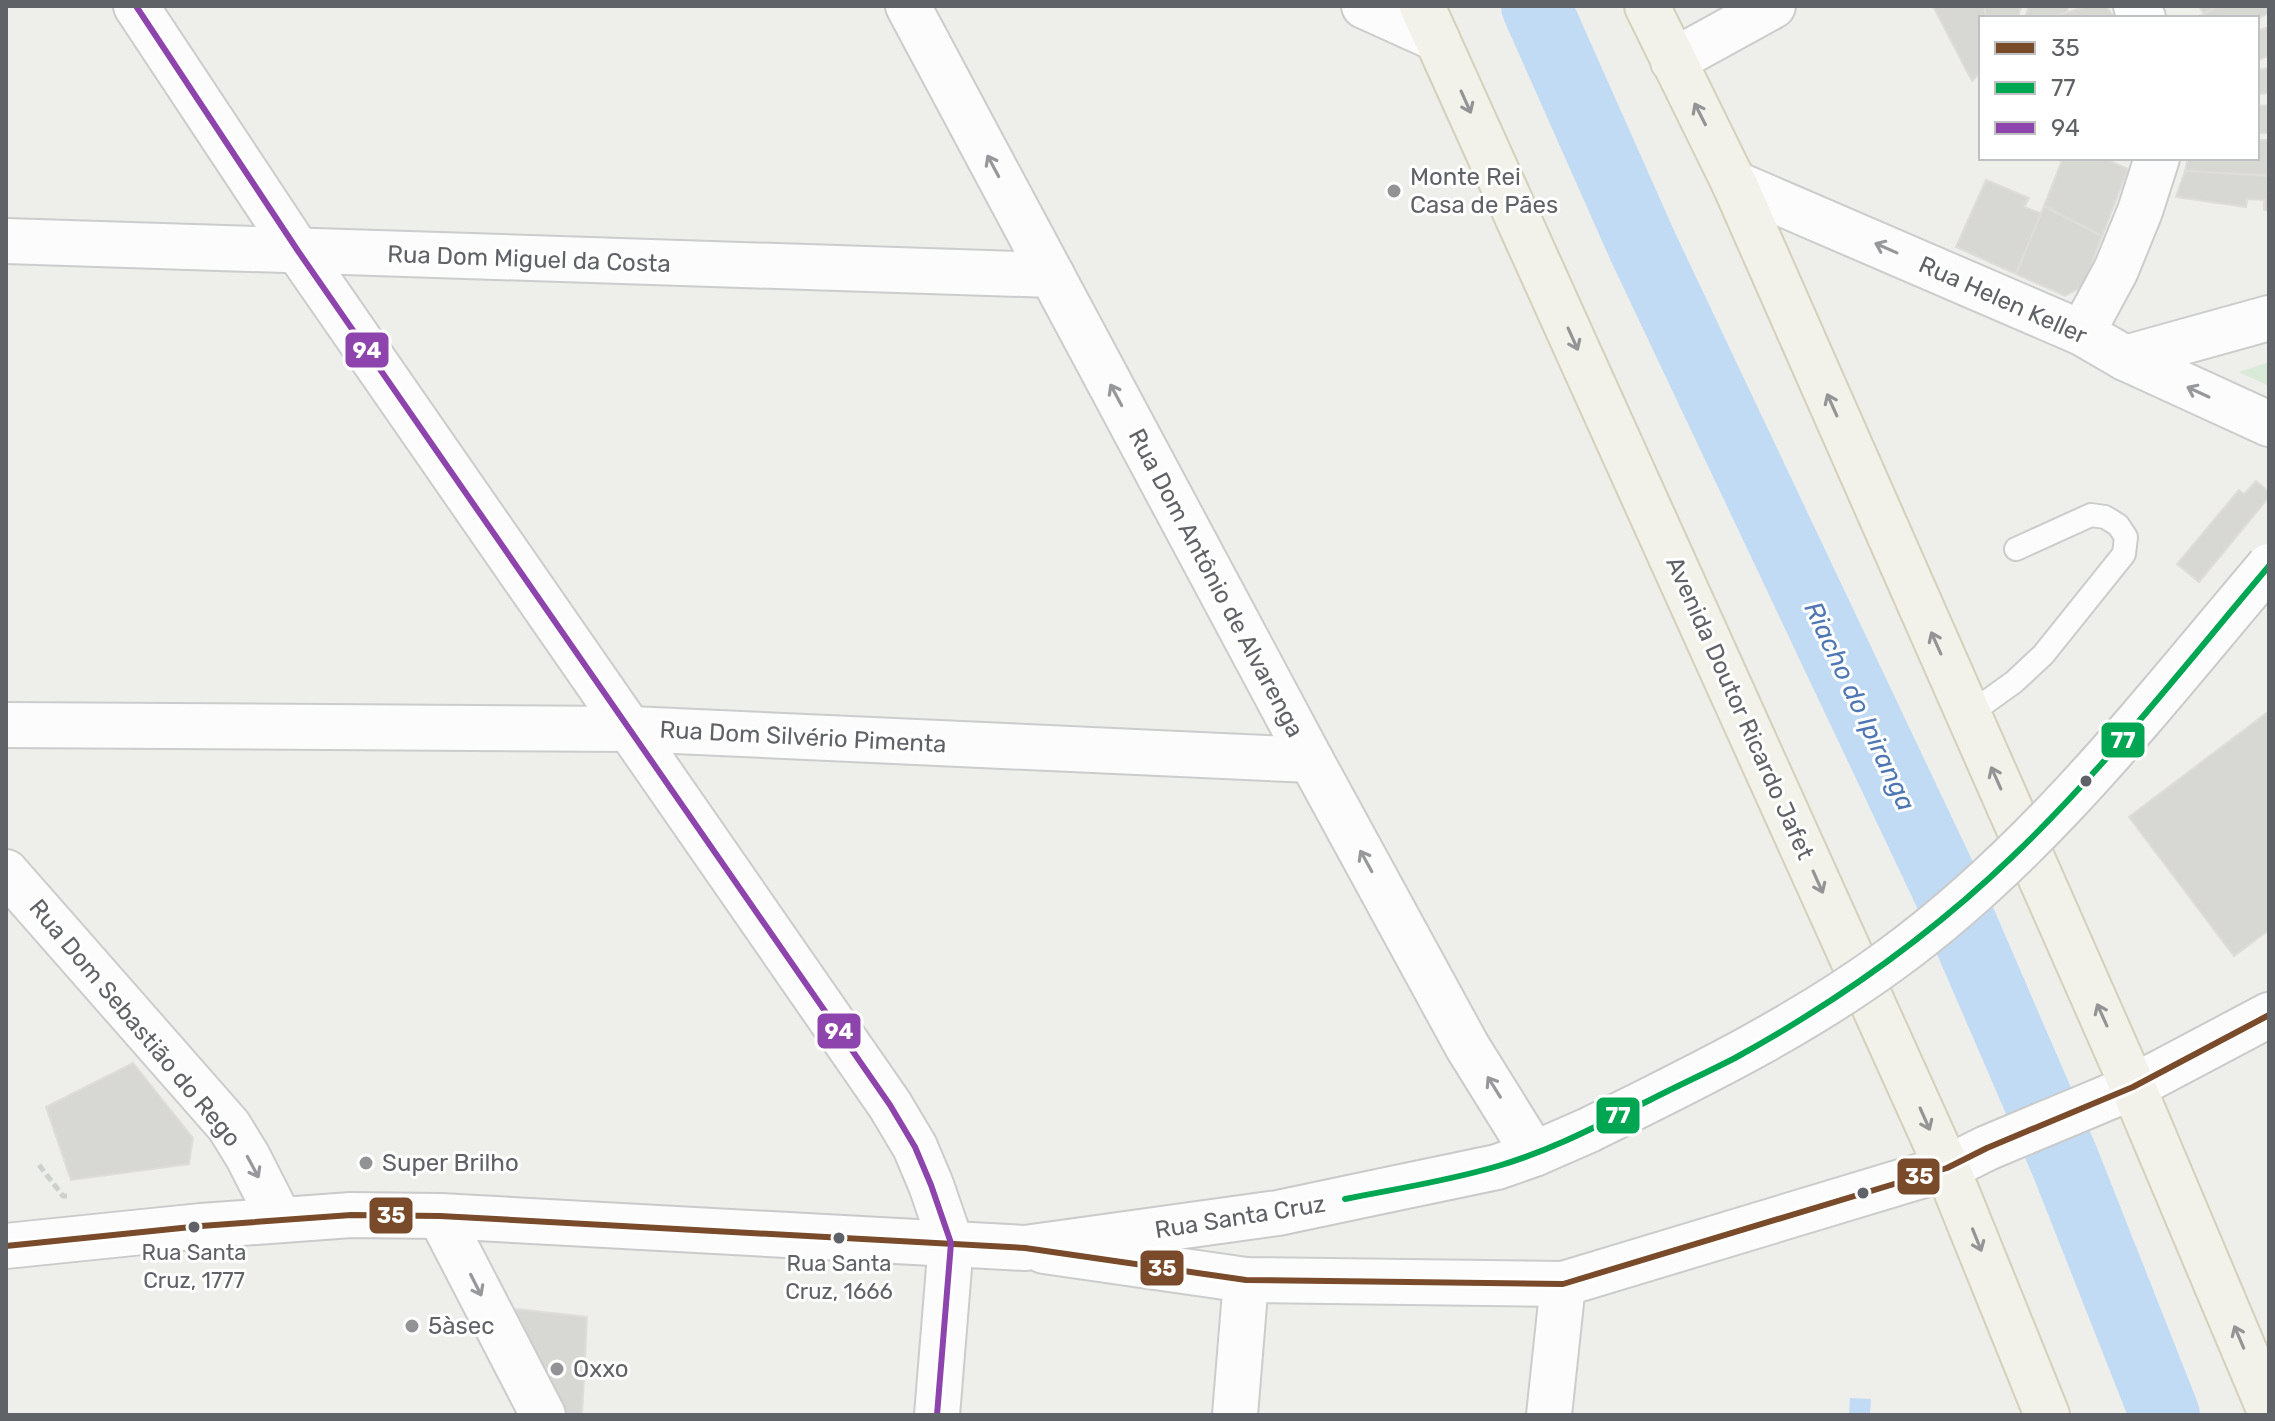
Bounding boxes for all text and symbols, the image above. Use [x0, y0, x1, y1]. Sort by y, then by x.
legend [1979, 16, 2259, 160]
text: 35 [2051, 34, 2080, 62]
text: 77 [2051, 74, 2076, 102]
one-way arrow [1459, 90, 1474, 114]
one-way arrow [1691, 102, 1707, 126]
text: 94 [2051, 114, 2080, 142]
one-way arrow [985, 155, 1001, 178]
place label: Monte Rei Casa de Pães [1410, 163, 1558, 219]
marker: Monte Rei Casa de Pães [1385, 182, 1403, 200]
street label: Rua Dom Miguel da Costa [387, 240, 671, 278]
one-way arrow [1874, 240, 1899, 255]
street label: Rua Helen Keller [1915, 250, 2091, 350]
one-way arrow [1566, 327, 1581, 351]
line badge: 94 [344, 331, 390, 369]
text: 94 [353, 337, 381, 364]
one-way arrow [1108, 384, 1124, 408]
one-way arrow [2186, 384, 2210, 399]
one-way arrow [1824, 394, 1839, 418]
street label: Rua Dom Antônio de Alvarenga [1123, 424, 1309, 742]
street label: Avenida Doutor Ricardo Jafet [1660, 552, 1820, 864]
water label: Riacho do Ipiranga [1797, 597, 1922, 816]
one-way arrow [1928, 632, 1943, 656]
street label: Rua Dom Silvério Pimenta [659, 716, 947, 758]
line badge: 77 [2100, 721, 2146, 759]
text: 77 [2110, 727, 2136, 754]
one-way arrow [1987, 766, 2002, 791]
unlabelled marker [2078, 773, 2094, 789]
one-way arrow [1358, 850, 1374, 873]
one-way arrow [1812, 870, 1827, 894]
street label: Rua Dom Sebastião do Rego [23, 894, 247, 1152]
one-way arrow [2093, 1004, 2108, 1028]
line badge: 94 [816, 1012, 862, 1050]
text: 94 [825, 1018, 853, 1045]
one-way arrow [1485, 1077, 1502, 1099]
line badge: 77 [1595, 1096, 1641, 1135]
text: 77 [1605, 1102, 1631, 1129]
one-way arrow [1919, 1107, 1934, 1131]
place label: Super Brilho [382, 1149, 519, 1177]
marker: Super Brilho [357, 1154, 375, 1172]
one-way arrow [246, 1155, 262, 1179]
line badge: 35 [1896, 1157, 1941, 1196]
text: 35 [1905, 1163, 1933, 1190]
unlabelled marker [1855, 1185, 1871, 1201]
street label: Rua Santa Cruz [1153, 1190, 1327, 1244]
line badge: 35 [368, 1196, 414, 1235]
text: 35 [377, 1202, 405, 1229]
marker: Rua Santa Cruz, 1777 [186, 1219, 202, 1235]
one-way arrow [1970, 1227, 1985, 1252]
marker: Rua Santa Cruz, 1666 [831, 1230, 847, 1246]
place label: Rua Santa Cruz, 1777 [142, 1239, 246, 1294]
line badge: 35 [1139, 1249, 1185, 1287]
place label: Rua Santa Cruz, 1666 [785, 1250, 893, 1305]
text: 35 [1148, 1255, 1176, 1282]
one-way arrow [468, 1273, 484, 1297]
place label: 5àsec [428, 1312, 494, 1340]
marker: 5àsec [403, 1317, 421, 1335]
one-way arrow [2230, 1325, 2245, 1350]
place label: Oxxo [573, 1355, 629, 1383]
marker: Oxxo [548, 1360, 566, 1378]

